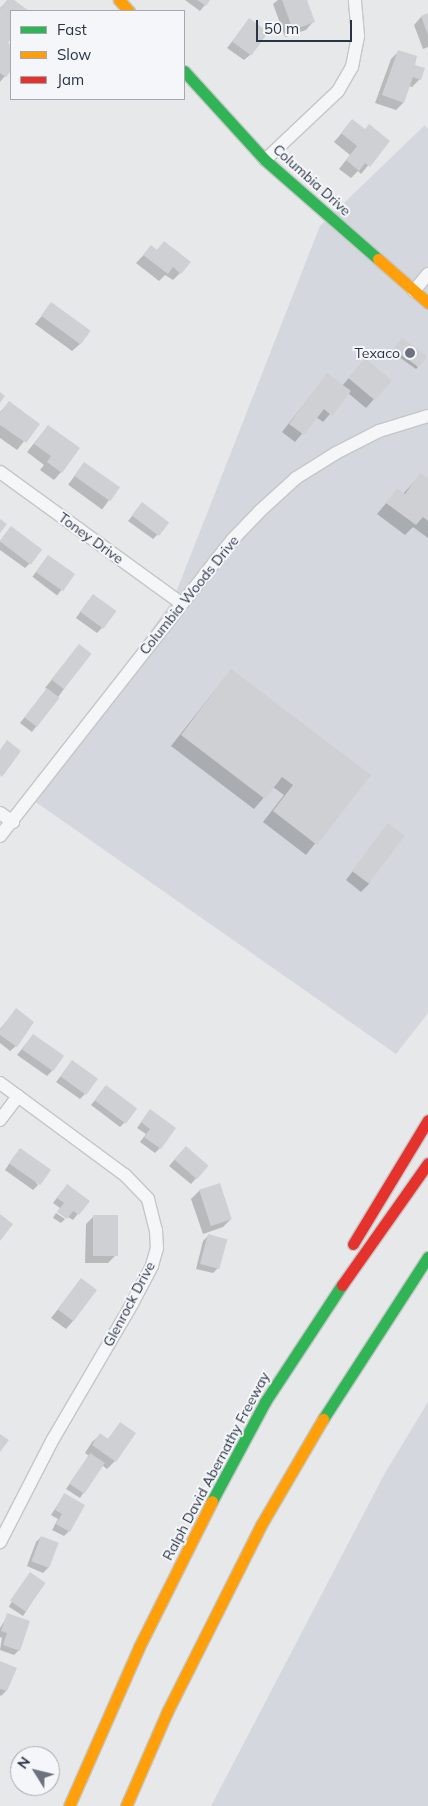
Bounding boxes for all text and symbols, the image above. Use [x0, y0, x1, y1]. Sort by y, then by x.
legend [10, 10, 185, 100]
scale bar [258, 10, 354, 42]
text: 50 m [264, 19, 299, 38]
text: Fast [57, 20, 87, 39]
text: Slow [57, 45, 91, 64]
text: Jam [57, 70, 84, 89]
street label: Columbia Drive [270, 141, 354, 219]
place label: Texaco [354, 345, 400, 361]
marker: Texaco [404, 347, 416, 359]
street label: Toney Drive [55, 509, 127, 567]
street label: Columbia Woods Drive [136, 532, 242, 658]
street label: Glenrock Drive [100, 1259, 158, 1349]
street label: Ralph David Abernathy Freeway [159, 1369, 273, 1563]
north arrow [10, 1746, 60, 1796]
text: N [13, 1753, 34, 1772]

